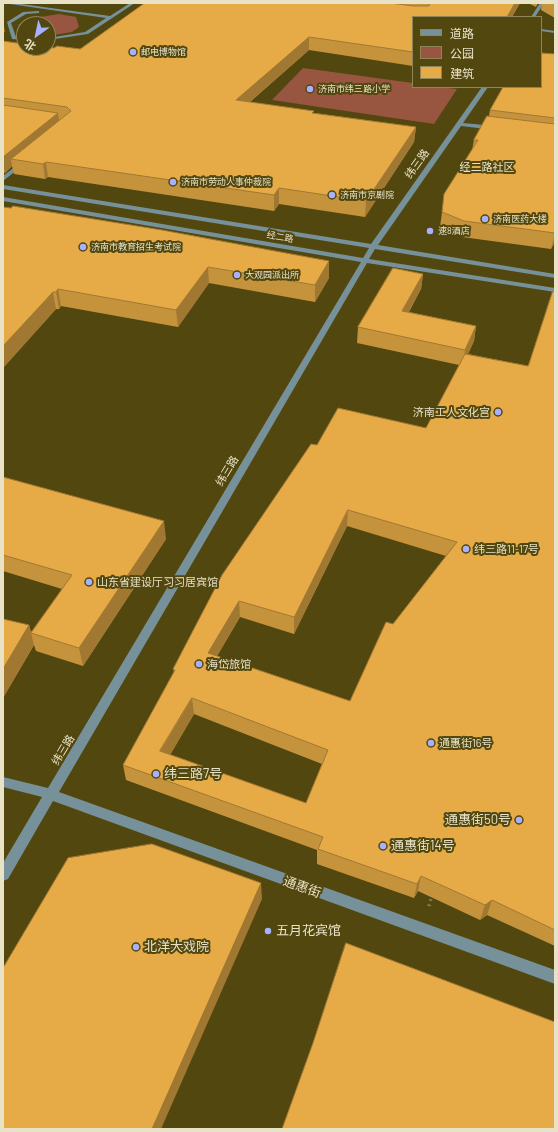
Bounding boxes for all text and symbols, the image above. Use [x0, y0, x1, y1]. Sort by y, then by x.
north arrow [16, 16, 56, 56]
legend [412, 16, 542, 88]
text: 道路 [450, 26, 474, 40]
text: 北 [22, 37, 38, 54]
text: 公园 [450, 46, 474, 60]
marker: 邮电博物馆 [128, 47, 138, 57]
place label: 邮电博物馆 [141, 47, 186, 57]
text: 建筑 [450, 66, 474, 80]
marker: 济南市纬三路小学 [305, 84, 315, 94]
place label: 济南市纬三路小学 [318, 84, 390, 94]
street label: 纬三路 [402, 147, 432, 181]
district label: 经二路社区 [460, 160, 514, 174]
marker: 济南市劳动人事仲裁院 [168, 177, 178, 187]
place label: 济南市劳动人事仲裁院 [181, 177, 271, 187]
marker: 济南市京剧院 [327, 190, 337, 200]
place label: 济南市京剧院 [340, 190, 394, 200]
marker: 济南医药大楼 [480, 214, 490, 224]
place label: 济南医药大楼 [493, 214, 547, 224]
marker: 速8酒店 [425, 226, 435, 236]
place label: 速8酒店 [438, 226, 470, 236]
street label: 经二路 [266, 229, 294, 245]
marker: 济南市教育招生考试院 [78, 242, 88, 252]
place label: 济南市教育招生考试院 [91, 242, 181, 252]
marker: 大观园派出所 [232, 270, 242, 280]
place label: 大观园派出所 [245, 270, 299, 280]
place label: 济南工人文化宫 [413, 405, 490, 419]
marker: 济南工人文化宫 [493, 407, 503, 417]
street label: 纬三路 [213, 453, 241, 489]
place label: 纬三路11-17号 [474, 542, 539, 556]
marker: 纬三路11-17号 [461, 544, 471, 554]
place label: 山东省建设厅习习居宾馆 [97, 575, 218, 589]
marker: 山东省建设厅习习居宾馆 [84, 577, 94, 587]
place label: 海岱旅馆 [207, 657, 251, 671]
marker: 海岱旅馆 [194, 659, 204, 669]
street label: 纬三路 [49, 732, 77, 768]
place label: 通惠街16号 [439, 736, 493, 750]
marker: 通惠街16号 [426, 738, 436, 748]
place label: 纬三路7号 [164, 766, 222, 782]
marker: 纬三路7号 [151, 769, 161, 779]
place label: 通惠街50号 [445, 812, 511, 828]
marker: 通惠街50号 [514, 815, 524, 825]
place label: 通惠街14号 [391, 838, 455, 854]
marker: 通惠街14号 [378, 841, 388, 851]
street label: 通惠街 [281, 873, 323, 901]
place label: 五月花宾馆 [276, 923, 341, 939]
marker: 五月花宾馆 [263, 926, 273, 936]
place label: 北洋大戏院 [144, 939, 209, 955]
marker: 北洋大戏院 [131, 942, 141, 952]

